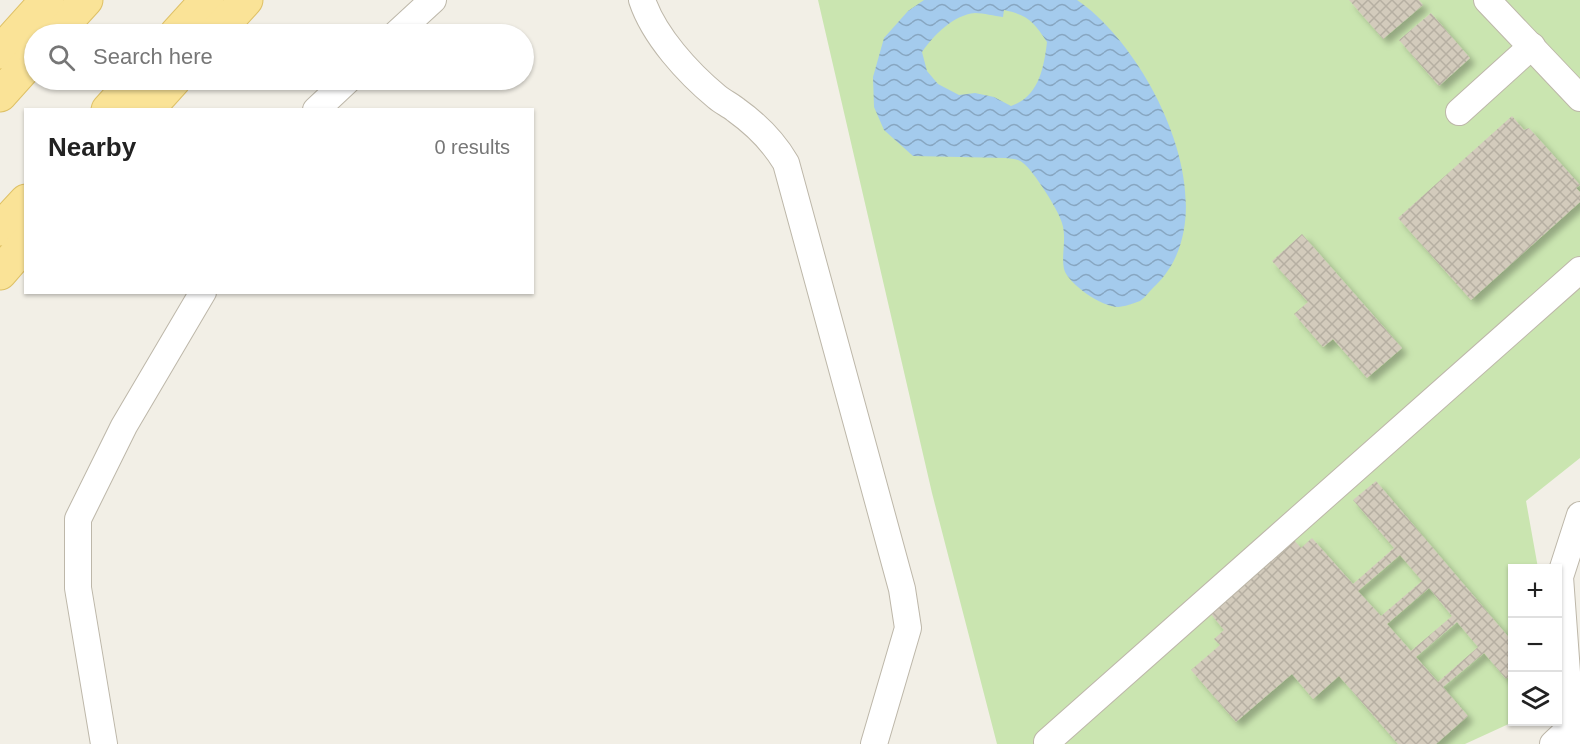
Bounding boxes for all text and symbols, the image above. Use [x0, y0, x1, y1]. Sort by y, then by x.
search box [24, 24, 534, 90]
icon: search [45, 41, 78, 74]
text: Search here [93, 44, 213, 69]
text: Nearby [48, 132, 136, 162]
text: 0 results [434, 136, 510, 158]
map controls [1508, 564, 1562, 726]
button: + [1508, 564, 1562, 618]
button: − [1508, 618, 1562, 672]
button: layers [1508, 672, 1562, 726]

